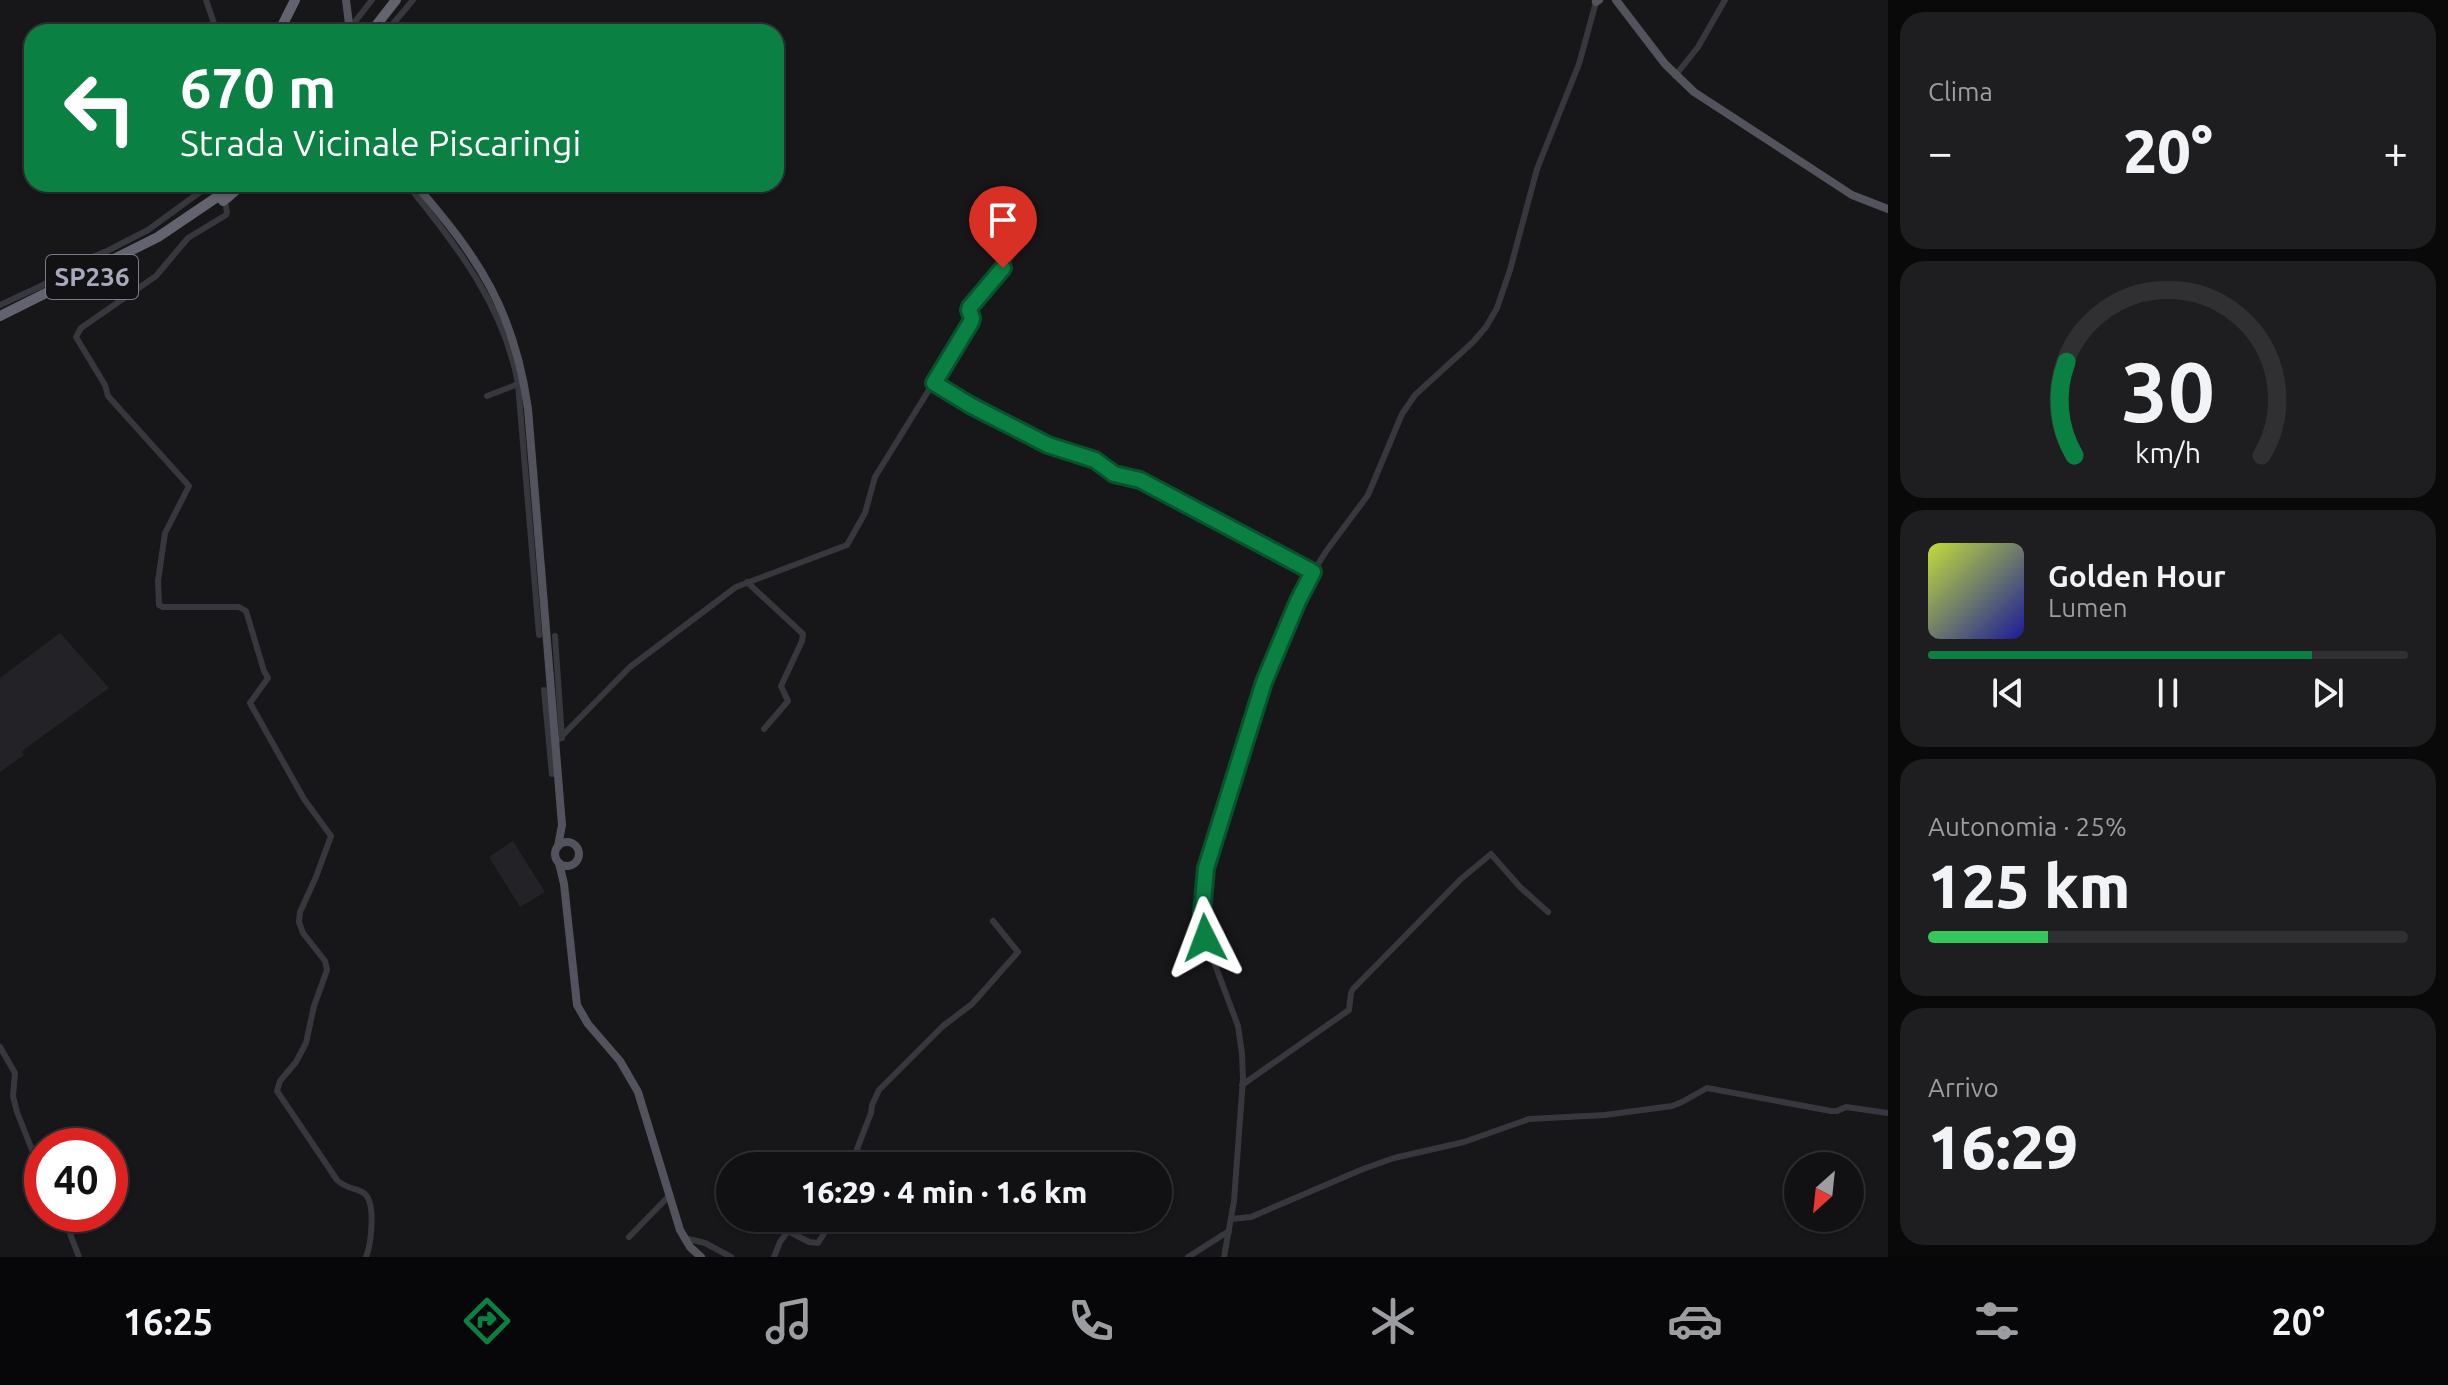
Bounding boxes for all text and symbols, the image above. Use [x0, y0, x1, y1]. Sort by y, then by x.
icon: left [48, 56, 152, 160]
text: 670 m [180, 56, 336, 119]
text: Clima [1928, 77, 1993, 106]
text: 20° [2123, 117, 2213, 184]
text: Strada Vicinale Piscaringi [180, 122, 581, 163]
text: − [1928, 127, 1953, 176]
text: + [2383, 127, 2408, 176]
pin [969, 186, 1037, 268]
icon: arrive [981, 198, 1025, 242]
road number: SP236 [46, 255, 138, 299]
text: 30 [2121, 343, 2215, 437]
text: km/h [2135, 436, 2201, 468]
text: Golden Hour [2048, 559, 2226, 593]
text: Lumen [2048, 593, 2128, 622]
icon: previous [1986, 671, 2030, 715]
icon: pause [2146, 671, 2190, 715]
icon: next [2306, 671, 2350, 715]
text: Autonomia · 25% [1928, 812, 2127, 841]
text: 125 km [1928, 852, 2130, 919]
position arrow [1163, 896, 1247, 980]
text: Arrivo [1928, 1073, 1999, 1102]
text: 16:29 [1928, 1113, 2078, 1180]
speed limit sign: 40 [24, 1128, 128, 1232]
north arrow [1784, 1152, 1864, 1232]
map controls [1784, 1152, 1864, 1232]
text: 16:29 · 4 min · 1.6 km [801, 1175, 1087, 1209]
icon: directions [459, 1293, 515, 1349]
icon: music [761, 1293, 817, 1349]
icon: phone [1063, 1293, 1119, 1349]
icon: climate [1365, 1293, 1421, 1349]
icon: car [1667, 1293, 1723, 1349]
icon: filters [1969, 1293, 2025, 1349]
text: 16:25 [123, 1301, 213, 1342]
text: 20° [2272, 1301, 2325, 1342]

